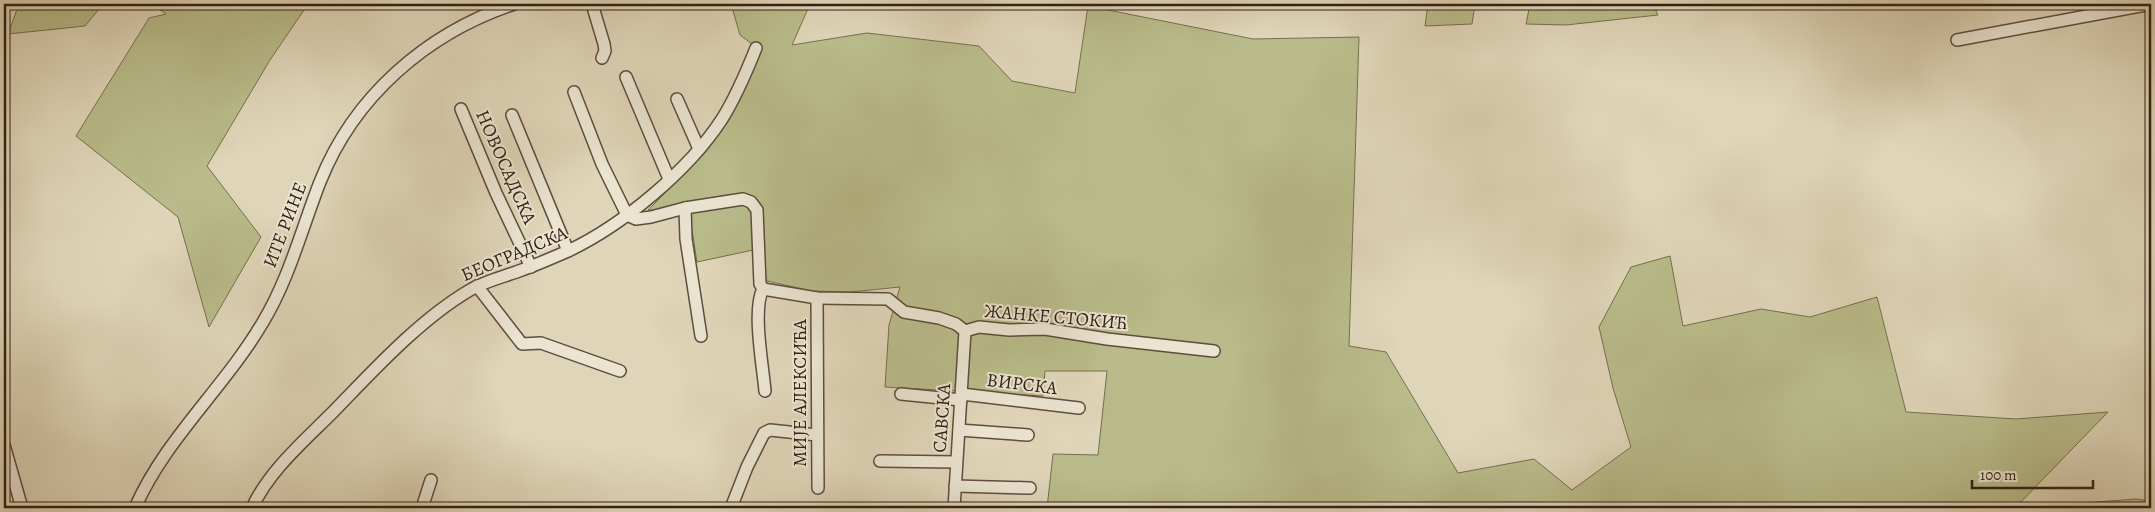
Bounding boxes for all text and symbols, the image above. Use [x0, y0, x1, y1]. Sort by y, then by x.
street label: НОВОСАДСКА [469, 106, 543, 229]
street label: ИТЕ РИНЕ [257, 179, 313, 271]
street label: БЕОГРАДСКА [457, 220, 572, 288]
street label: ЖАНКЕ СТОКИЋ [983, 298, 1129, 336]
street label: МИЈЕ АЛЕКСИЋА [787, 318, 813, 467]
street label: ВИРСКА [985, 367, 1060, 401]
street label: САВСКА [927, 382, 957, 453]
scale bar [1972, 457, 2094, 489]
text: 100 m [1980, 465, 2017, 485]

